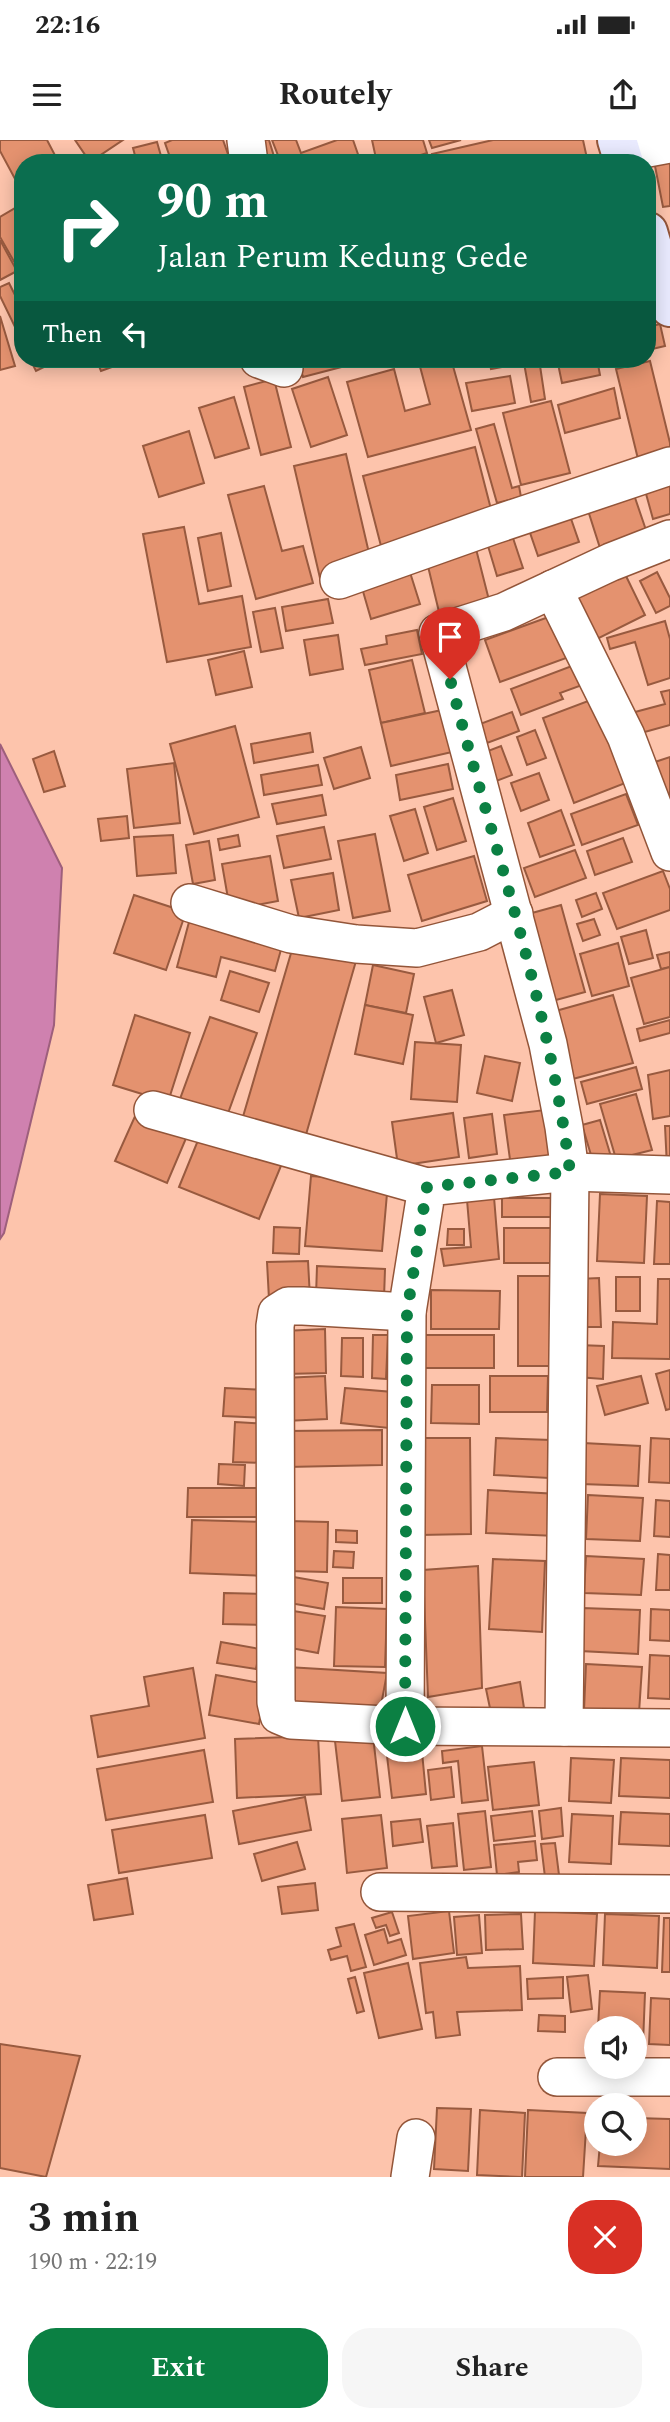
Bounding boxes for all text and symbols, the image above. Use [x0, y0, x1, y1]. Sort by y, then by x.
text: 22:16 [35, 5, 100, 45]
text: Routely [278, 70, 392, 119]
icon: menu [28, 76, 66, 114]
icon: share [604, 76, 642, 114]
text: 90 m [157, 165, 268, 240]
icon: right [42, 182, 133, 273]
text: Jalan Perum Kedung Gede [157, 233, 528, 282]
text: Then [42, 314, 102, 354]
icon: left [116, 315, 154, 353]
pin [420, 607, 480, 679]
icon: arrive [431, 618, 469, 656]
position arrow [368, 1689, 442, 1763]
map controls [584, 2016, 647, 2156]
button: sound [584, 2016, 647, 2079]
button: search [584, 2093, 647, 2156]
text: 3 min [28, 2187, 140, 2250]
button: close [568, 2200, 642, 2274]
text: 190 m · 22:19 [28, 2245, 157, 2280]
button: Exit [28, 2328, 328, 2408]
button: Share [342, 2328, 642, 2408]

